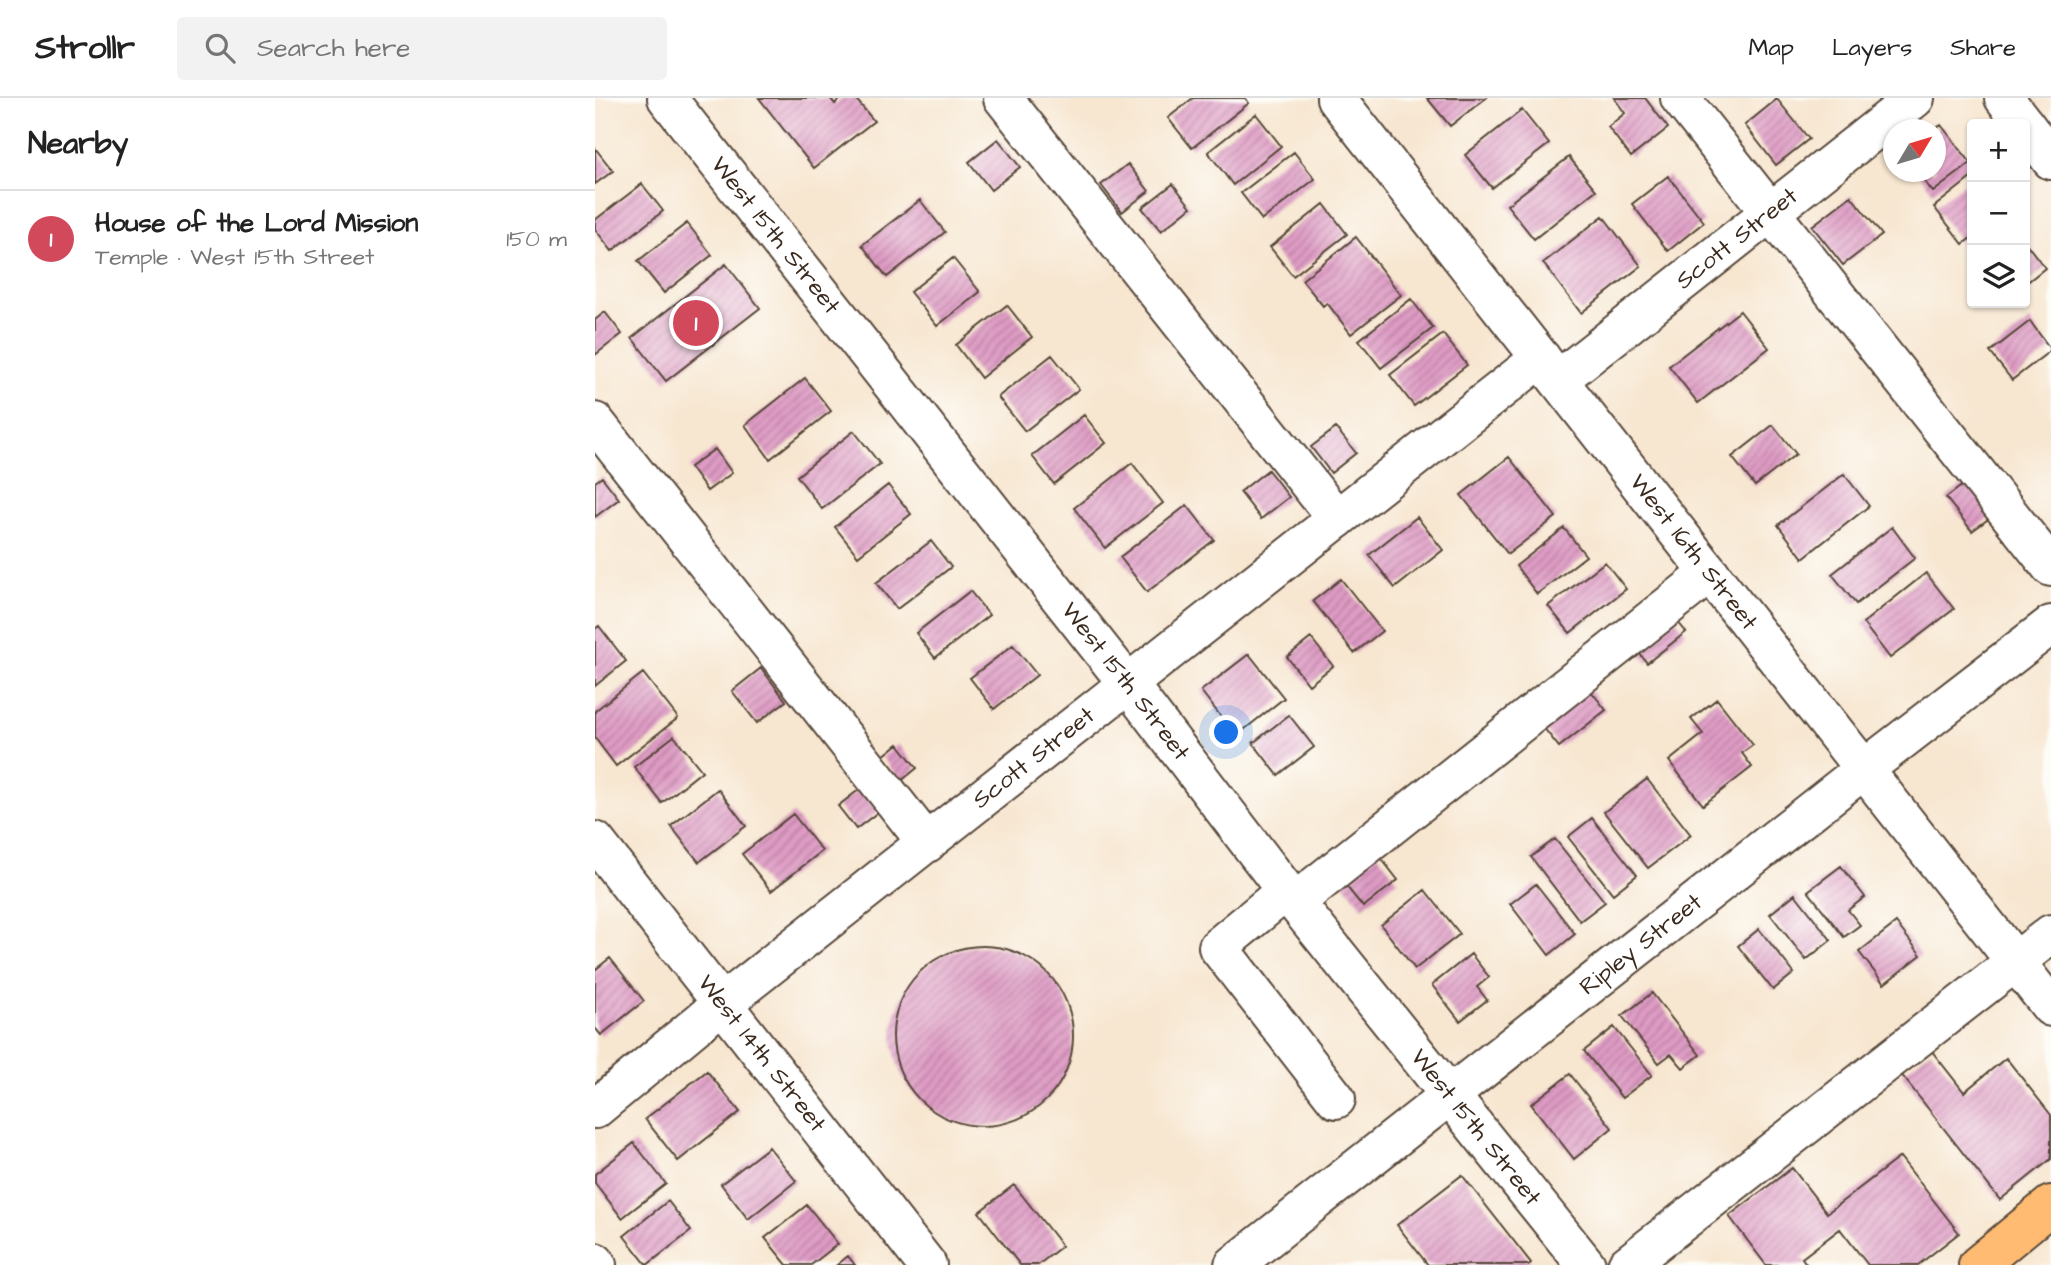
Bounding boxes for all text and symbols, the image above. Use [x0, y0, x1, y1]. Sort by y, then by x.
search box [177, 17, 667, 80]
text: Strollr [35, 25, 135, 71]
icon: search [201, 29, 239, 67]
text: Search here [257, 30, 410, 66]
text: Map [1749, 31, 1794, 65]
text: Layers [1832, 31, 1912, 65]
text: Share [1950, 31, 2016, 65]
north arrow [1883, 119, 1946, 182]
map controls [1967, 119, 2030, 308]
button: + [1967, 119, 2030, 182]
text: Nearby [28, 123, 128, 165]
street label: West 15th Street [702, 149, 848, 322]
street label: Scott Street [1669, 180, 1805, 298]
button: − [1967, 182, 2030, 245]
text: House of the Lord Mission [95, 205, 418, 241]
text: 1 [50, 223, 52, 255]
text: 150 m [506, 223, 567, 255]
text: Temple · West 15th Street [95, 241, 374, 273]
button: layers [1967, 245, 2030, 308]
pin: 1 [673, 297, 719, 349]
street label: West 16th Street [1621, 467, 1766, 638]
street label: West 15th Street [1053, 595, 1198, 768]
street label: Scott Street [965, 699, 1102, 817]
your location [1209, 715, 1243, 749]
street label: Ripley Street [1573, 885, 1710, 1004]
street label: West 14th Street [689, 968, 834, 1140]
street label: West 15th Street [1402, 1042, 1549, 1213]

